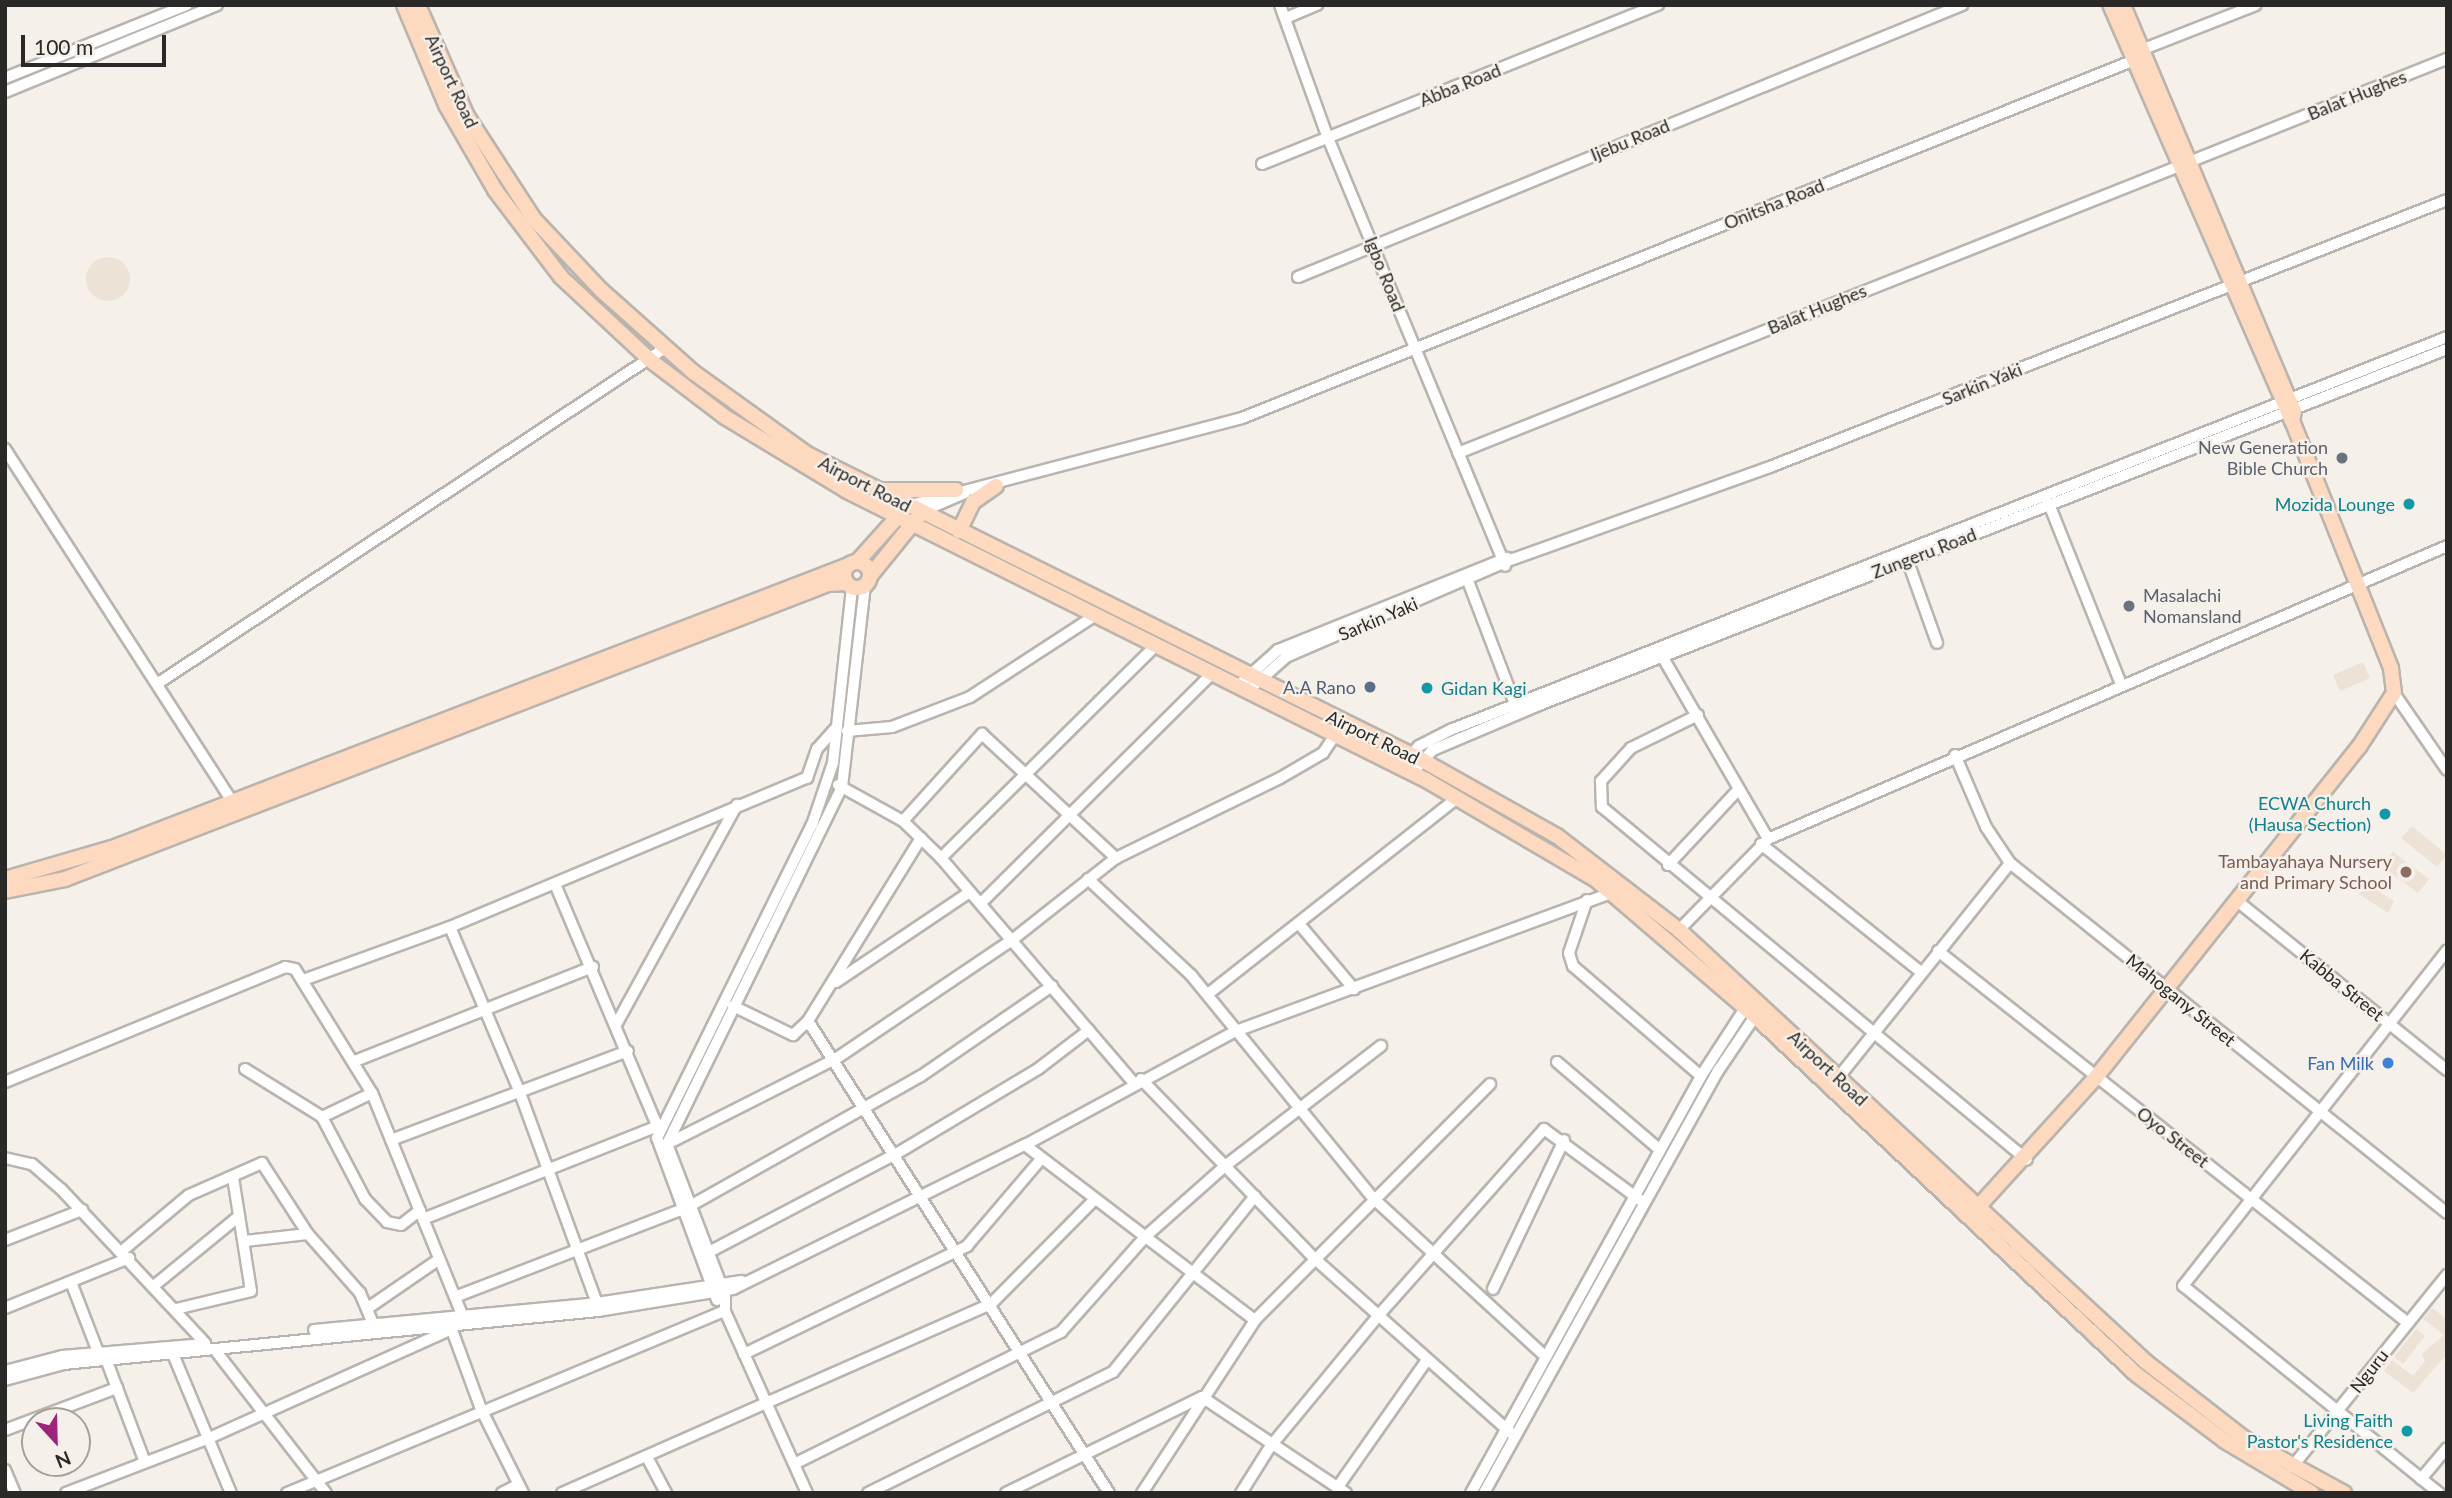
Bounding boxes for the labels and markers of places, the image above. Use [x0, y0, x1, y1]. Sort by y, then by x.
place label: New Generation Bible Church [2198, 437, 2328, 480]
marker: New Generation Bible Church [2334, 450, 2350, 466]
place label: Mozida Lounge [2275, 493, 2395, 515]
marker: Mozida Lounge [2401, 496, 2417, 512]
place label: Masalachi Nomansland [2143, 585, 2242, 628]
marker: Masalachi Nomansland [2121, 598, 2137, 614]
place label: A.A Rano [1282, 676, 1356, 698]
place label: Gidan Kagi [1441, 677, 1527, 699]
marker: A.A Rano [1362, 679, 1378, 695]
marker: Gidan Kagi [1419, 680, 1435, 696]
place label: ECWA Church (Hausa Section) [2249, 793, 2371, 836]
marker: ECWA Church (Hausa Section) [2377, 806, 2393, 822]
place label: Tambayahaya Nursery and Primary School [2218, 851, 2392, 894]
marker: Tambayahaya Nursery and Primary School [2398, 864, 2414, 880]
place label: Fan Milk [2307, 1052, 2374, 1074]
marker: Fan Milk [2380, 1055, 2396, 1071]
place label: Living Faith Pastor's Residence [2247, 1410, 2393, 1452]
marker: Living Faith Pastor's Residence [2399, 1423, 2415, 1439]

